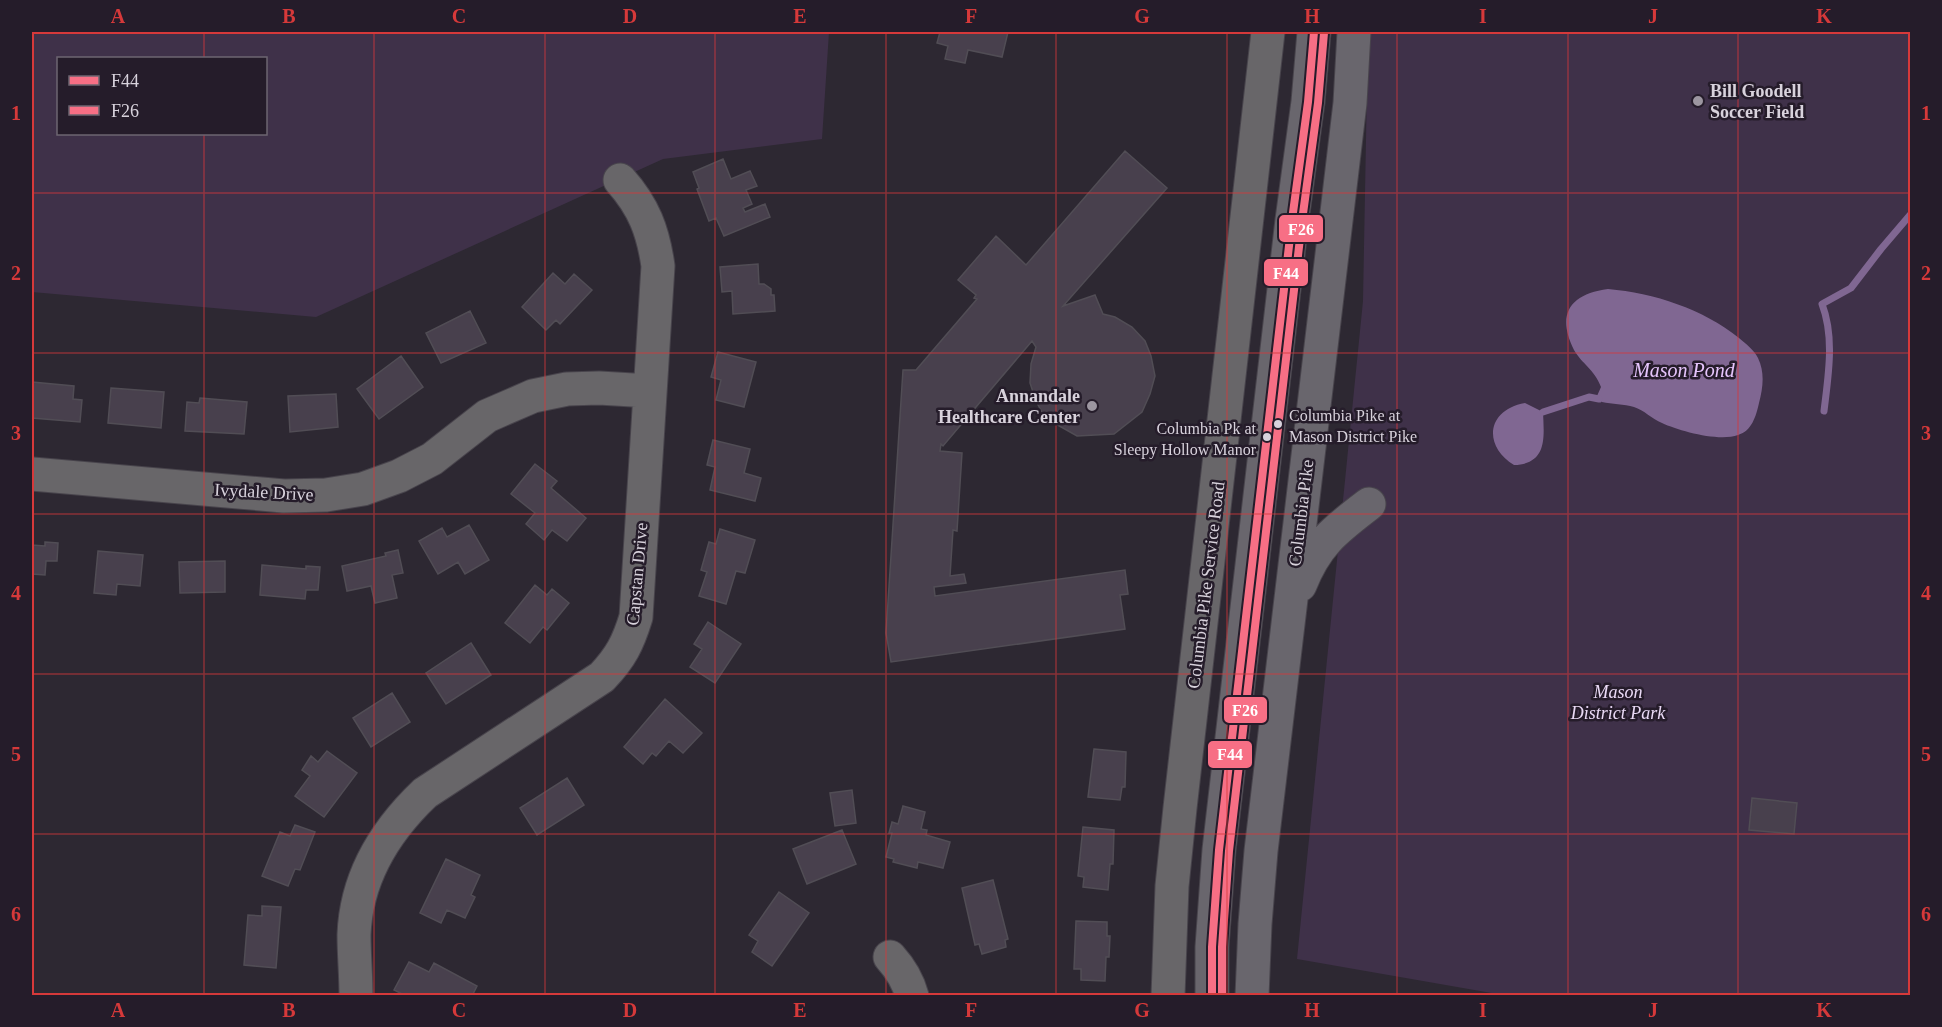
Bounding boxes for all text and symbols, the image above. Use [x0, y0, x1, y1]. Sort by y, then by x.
text: A [111, 5, 126, 27]
text: B [282, 5, 296, 27]
text: C [452, 5, 466, 27]
text: D [623, 5, 637, 27]
text: E [793, 5, 807, 27]
text: F [965, 5, 977, 27]
text: G [1134, 5, 1150, 27]
text: H [1304, 5, 1320, 27]
text: I [1479, 5, 1487, 27]
text: J [1648, 5, 1658, 27]
text: K [1816, 5, 1832, 27]
legend [57, 57, 267, 135]
text: F44 [111, 71, 139, 91]
place label: Bill Goodell Soccer Field [1710, 81, 1804, 122]
marker: Bill Goodell Soccer Field [1691, 94, 1705, 108]
text: F26 [111, 101, 139, 121]
text: 1 [11, 102, 21, 124]
text: 1 [1921, 102, 1931, 124]
line badge: F26 [1278, 214, 1324, 243]
text: F26 [1288, 221, 1314, 238]
line badge: F44 [1263, 258, 1309, 287]
text: 2 [11, 262, 21, 284]
text: 2 [1921, 262, 1931, 284]
text: F44 [1273, 265, 1299, 282]
water label: Mason Pond [1632, 359, 1736, 381]
place label: Annandale Healthcare Center [938, 386, 1080, 427]
marker: Annandale Healthcare Center [1085, 399, 1099, 413]
place label: Columbia Pike at Mason District Pike [1289, 407, 1417, 445]
marker: Columbia Pike at Mason District Pike [1272, 418, 1284, 430]
place label: Columbia Pk at Sleepy Hollow Manor [1114, 420, 1257, 459]
text: 3 [11, 422, 21, 444]
text: 3 [1921, 422, 1931, 444]
marker: Columbia Pk at Sleepy Hollow Manor [1261, 431, 1273, 443]
street label: Columbia Pike [1285, 458, 1317, 568]
street label: Ivydale Drive [214, 479, 314, 505]
street label: Columbia Pike Service Road [1183, 480, 1229, 690]
street label: Capstan Drive [623, 522, 651, 626]
text: 4 [11, 582, 21, 604]
text: 4 [1921, 582, 1931, 604]
park label: Mason District Park [1570, 682, 1666, 723]
line badge: F26 [1223, 696, 1268, 724]
text: F26 [1232, 702, 1258, 719]
line badge: F44 [1207, 740, 1253, 769]
text: 5 [11, 743, 21, 765]
text: 5 [1921, 743, 1931, 765]
text: F44 [1217, 746, 1243, 763]
text: 6 [11, 903, 21, 925]
text: 6 [1921, 903, 1931, 925]
text: A [111, 999, 126, 1021]
text: B [282, 999, 296, 1021]
text: C [452, 999, 466, 1021]
text: D [623, 999, 637, 1021]
text: E [793, 999, 807, 1021]
text: F [965, 999, 977, 1021]
text: G [1134, 999, 1150, 1021]
text: H [1304, 999, 1320, 1021]
text: I [1479, 999, 1487, 1021]
text: J [1648, 999, 1658, 1021]
text: K [1816, 999, 1832, 1021]

